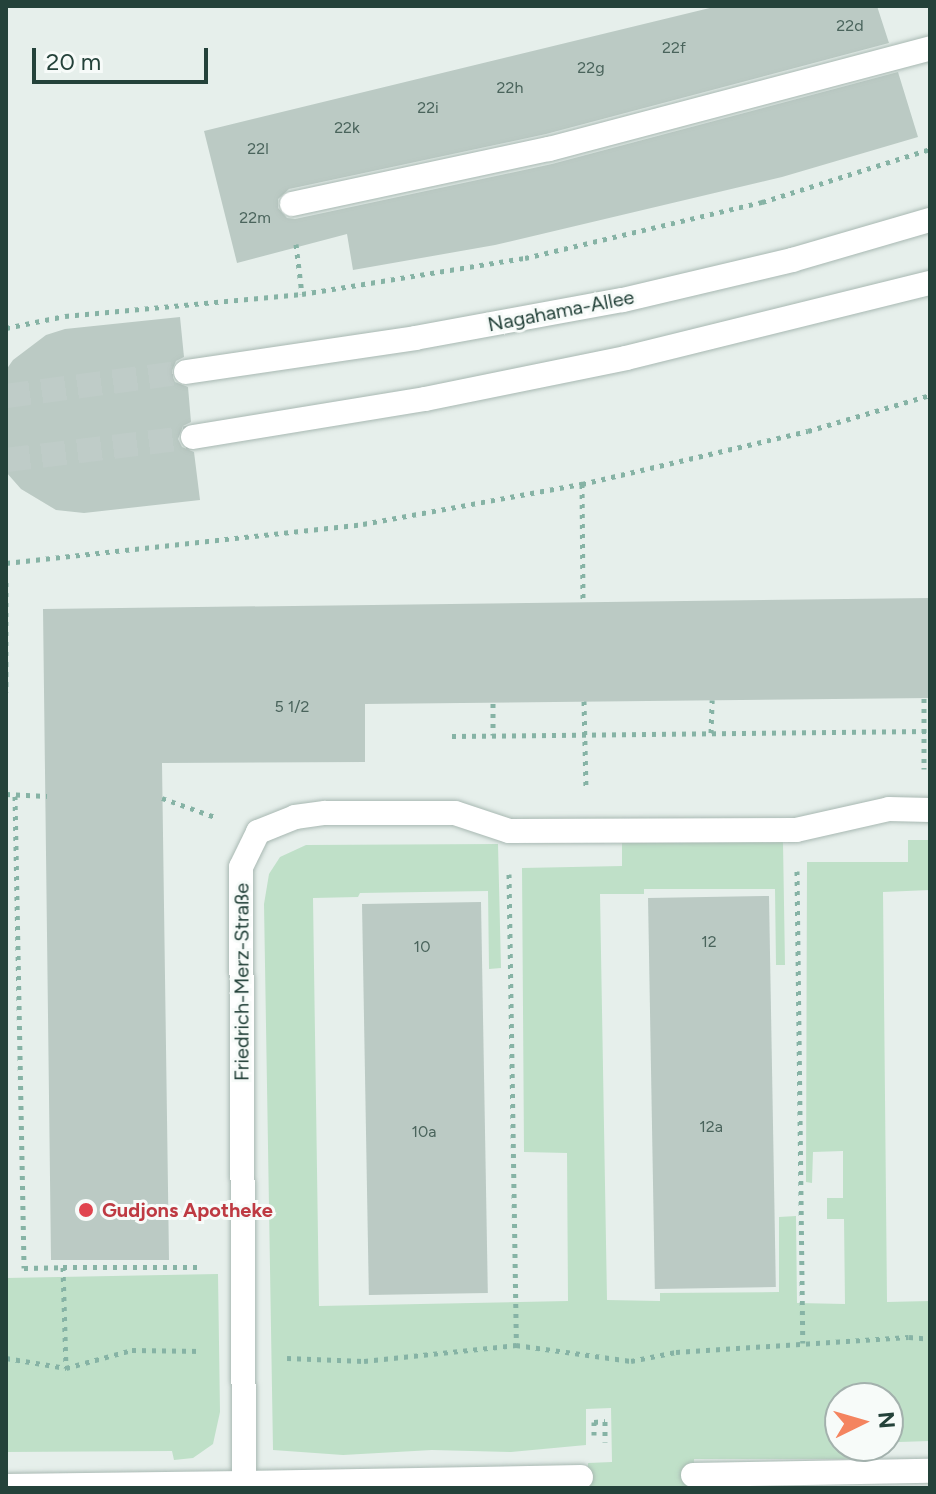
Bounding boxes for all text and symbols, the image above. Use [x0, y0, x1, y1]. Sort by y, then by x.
house number: 22d [836, 16, 864, 36]
scale bar [36, 32, 212, 82]
house number: 22f [662, 38, 686, 58]
text: 20 m [46, 47, 101, 76]
house number: 22g [577, 58, 605, 78]
house number: 22h [497, 78, 523, 98]
house number: 22i [417, 98, 439, 118]
house number: 22k [334, 118, 360, 138]
house number: 22l [247, 139, 269, 159]
house number: 22m [239, 208, 271, 228]
street label: Nagahama-Allee [486, 285, 636, 337]
house number: 5 1/2 [275, 697, 309, 717]
street label: Friedrich-Merz-Straße [230, 883, 254, 1081]
house number: 12 [701, 932, 717, 952]
house number: 10 [414, 937, 430, 957]
house number: 12a [699, 1117, 723, 1137]
house number: 10a [411, 1122, 437, 1142]
place label: Gudjons Apotheke [102, 1198, 273, 1222]
marker: Gudjons Apotheke [77, 1201, 95, 1219]
north arrow [824, 1382, 904, 1462]
text: N [872, 1410, 901, 1430]

